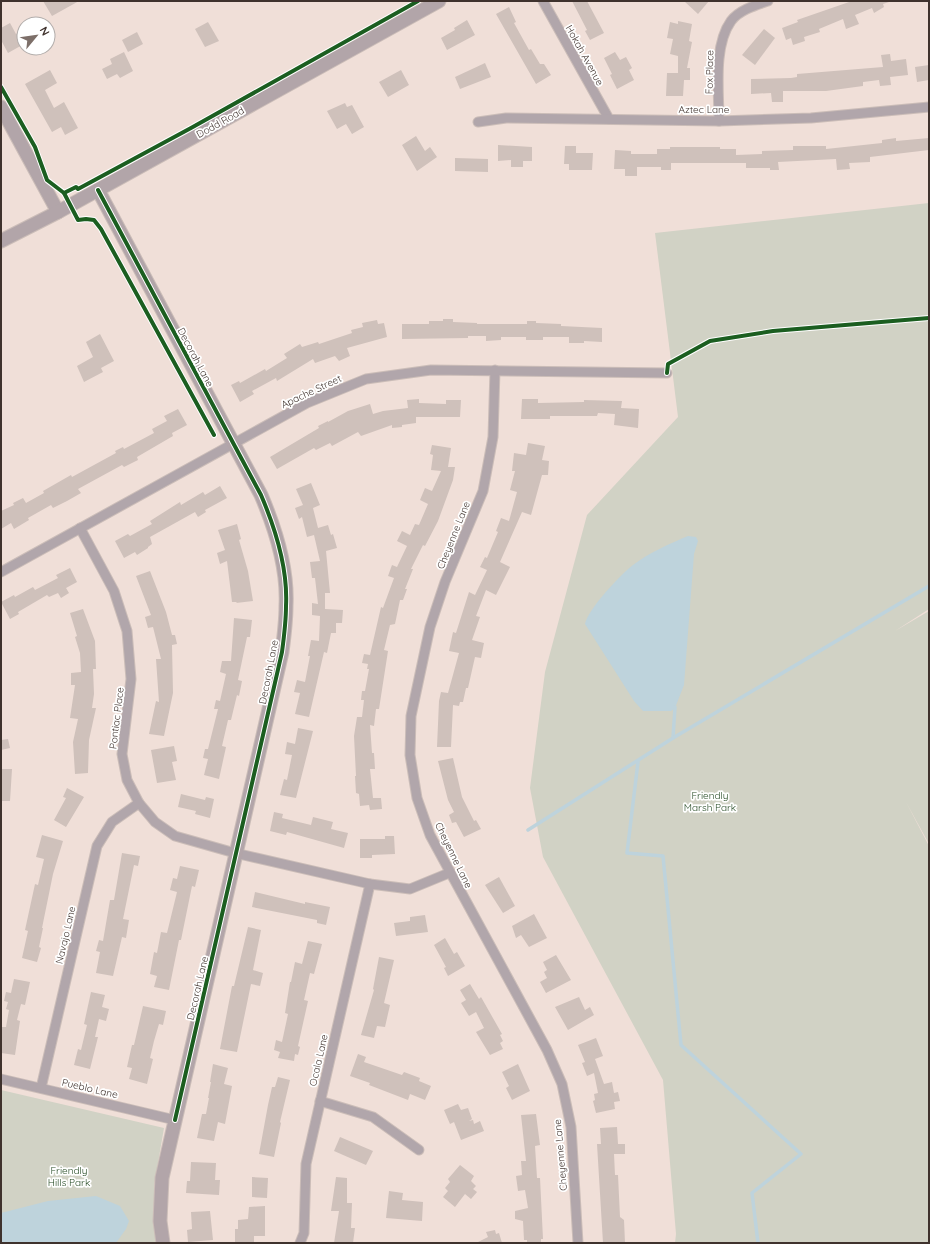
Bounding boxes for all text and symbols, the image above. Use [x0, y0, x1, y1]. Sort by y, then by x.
north arrow [16, 16, 56, 56]
street label: Hokah Avenue [563, 23, 607, 88]
text: N [37, 24, 53, 38]
street label: Fox Place [703, 49, 716, 94]
street label: Aztec Lane [679, 103, 730, 116]
street label: Dodd Road [194, 104, 247, 141]
street label: Decorah Lane [175, 325, 217, 389]
street label: Apache Street [279, 372, 344, 411]
street label: Cheyenne Lane [434, 499, 473, 571]
street label: Decorah Lane [256, 639, 281, 705]
street label: Pontiac Place [106, 686, 127, 750]
park label: Friendly Marsh Park [684, 789, 736, 814]
street label: Cheyenne Lane [432, 820, 475, 891]
street label: Navajo Lane [53, 905, 79, 965]
street label: Decorah Lane [184, 955, 211, 1021]
street label: Ocala Lane [306, 1033, 331, 1087]
street label: Pueblo Lane [61, 1076, 120, 1101]
street label: Cheyenne Lane [551, 1118, 570, 1191]
park label: Friendly Hills Park [48, 1164, 90, 1189]

